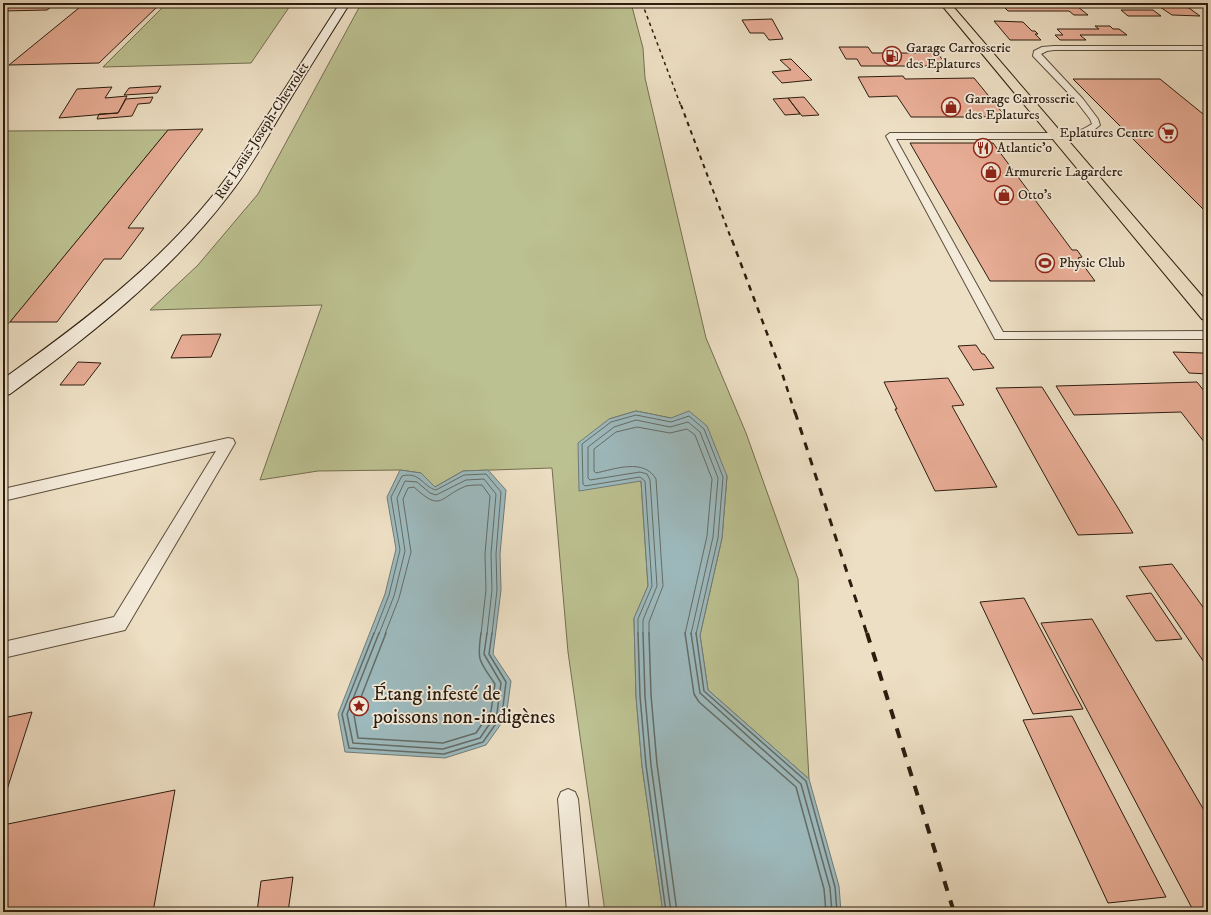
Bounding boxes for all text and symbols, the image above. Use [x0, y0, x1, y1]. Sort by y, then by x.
place label: Garage Carrosserie des Eplatures [906, 39, 1011, 73]
fuel station icon: Garage Carrosserie des Eplatures [881, 45, 903, 67]
street label: Rue Louis-Joseph-Chevrolet [211, 59, 313, 203]
place label: Garrage Carrosserie des Eplatures [965, 90, 1075, 124]
shop icon: Garrage Carrosserie des Eplatures [940, 96, 962, 118]
supermarket icon: Eplatures Centre [1157, 122, 1179, 144]
place label: Eplatures Centre [1059, 124, 1154, 142]
restaurant icon: Atlantic'o [972, 137, 994, 159]
place label: Atlantic'o [997, 139, 1052, 157]
shop icon: Armurerie Lagardere [980, 161, 1002, 183]
place label: Armurerie Lagardere [1005, 163, 1123, 181]
shop icon: Otto's [993, 184, 1015, 206]
place label: Otto's [1018, 186, 1052, 204]
sports icon: Physic Club [1034, 252, 1056, 274]
place label: Physic Club [1059, 254, 1126, 272]
place label: Étang infesté de poissons non-indigènes [372, 682, 555, 730]
place icon: Étang infesté de poissons non-indigènes [348, 695, 370, 717]

